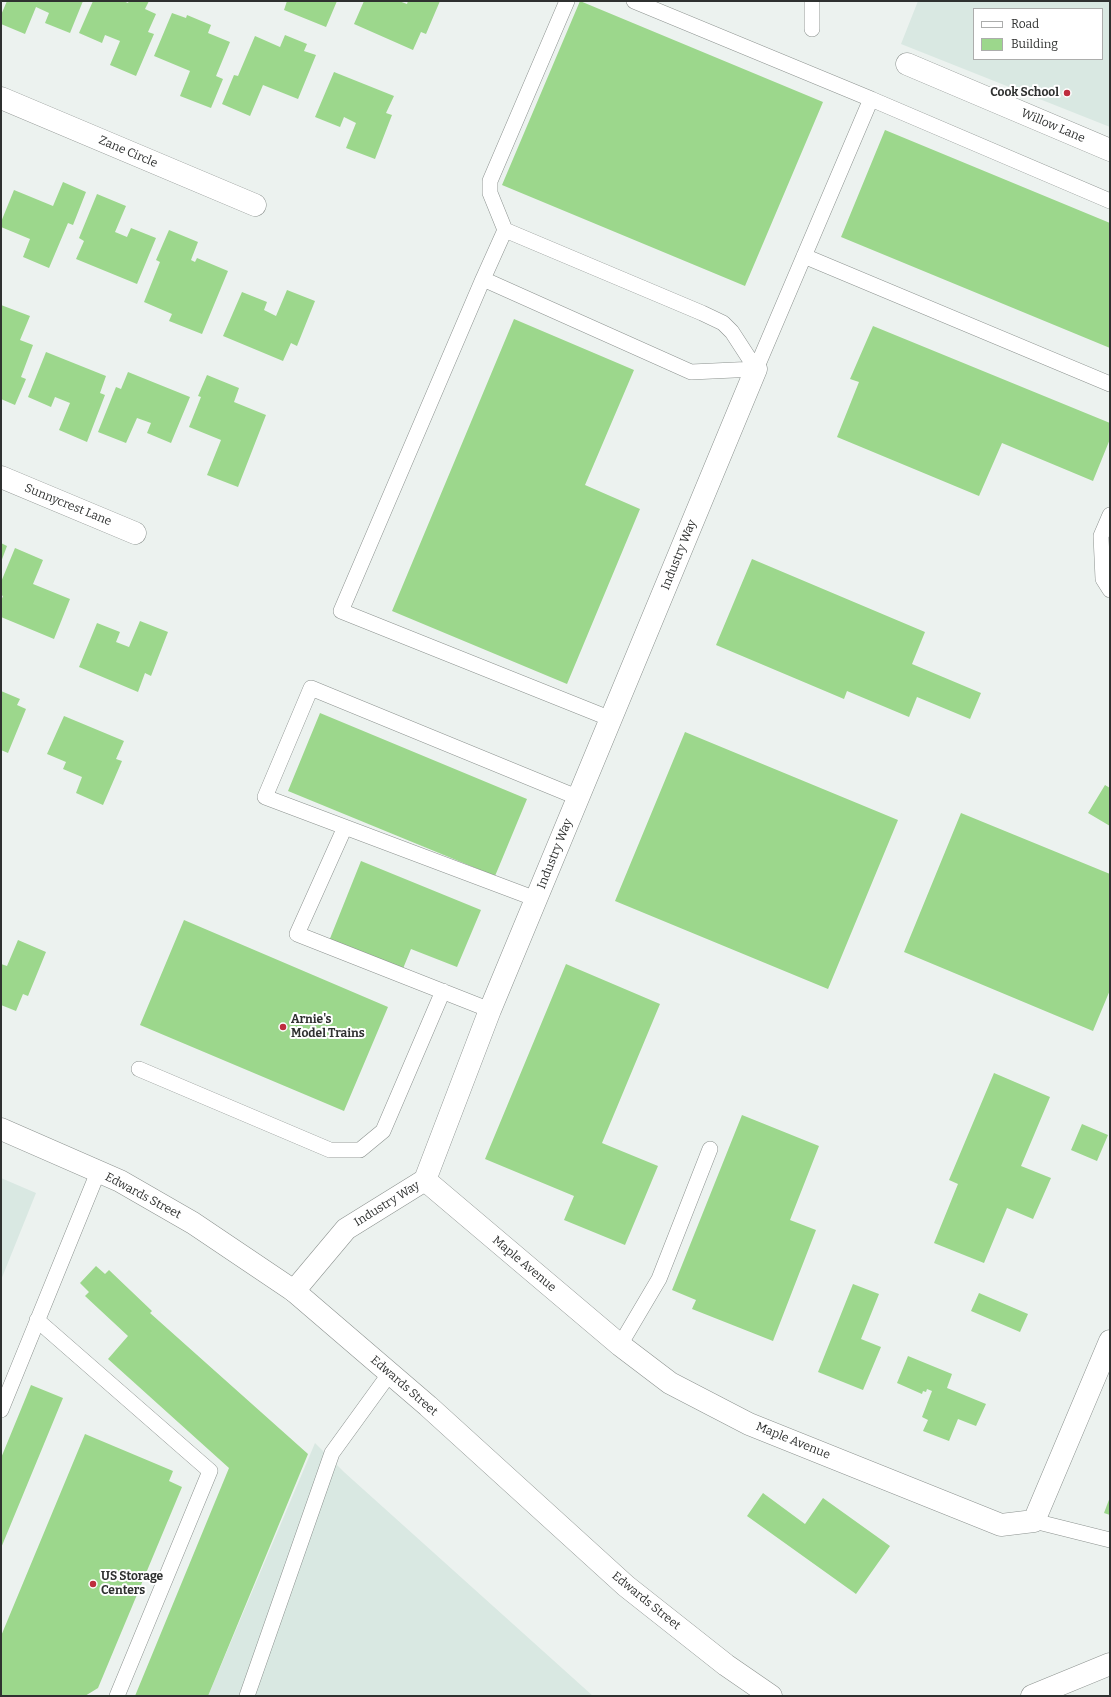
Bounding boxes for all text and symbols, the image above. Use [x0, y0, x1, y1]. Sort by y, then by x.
legend [973, 8, 1103, 60]
text: Road [1011, 17, 1039, 31]
text: Building [1011, 37, 1058, 51]
place label: Cook School [990, 86, 1059, 100]
marker: Cook School [1062, 88, 1072, 98]
street label: Willow Lane [1019, 106, 1087, 146]
street label: Zane Circle [96, 133, 160, 171]
street label: Sunnycrest Lane [22, 481, 114, 529]
street label: Industry Way [658, 518, 700, 592]
street label: Industry Way [534, 817, 576, 891]
place label: Arnie's Model Trains [291, 1013, 365, 1041]
marker: Arnie's Model Trains [278, 1022, 288, 1032]
street label: Edwards Street [102, 1170, 184, 1222]
street label: Industry Way [352, 1178, 422, 1230]
street label: Maple Avenue [489, 1233, 559, 1295]
street label: Edwards Street [367, 1353, 441, 1419]
street label: Maple Avenue [754, 1420, 832, 1462]
street label: Edwards Street [609, 1569, 683, 1633]
place label: US Storage Centers [101, 1570, 163, 1598]
marker: US Storage Centers [88, 1579, 98, 1589]

